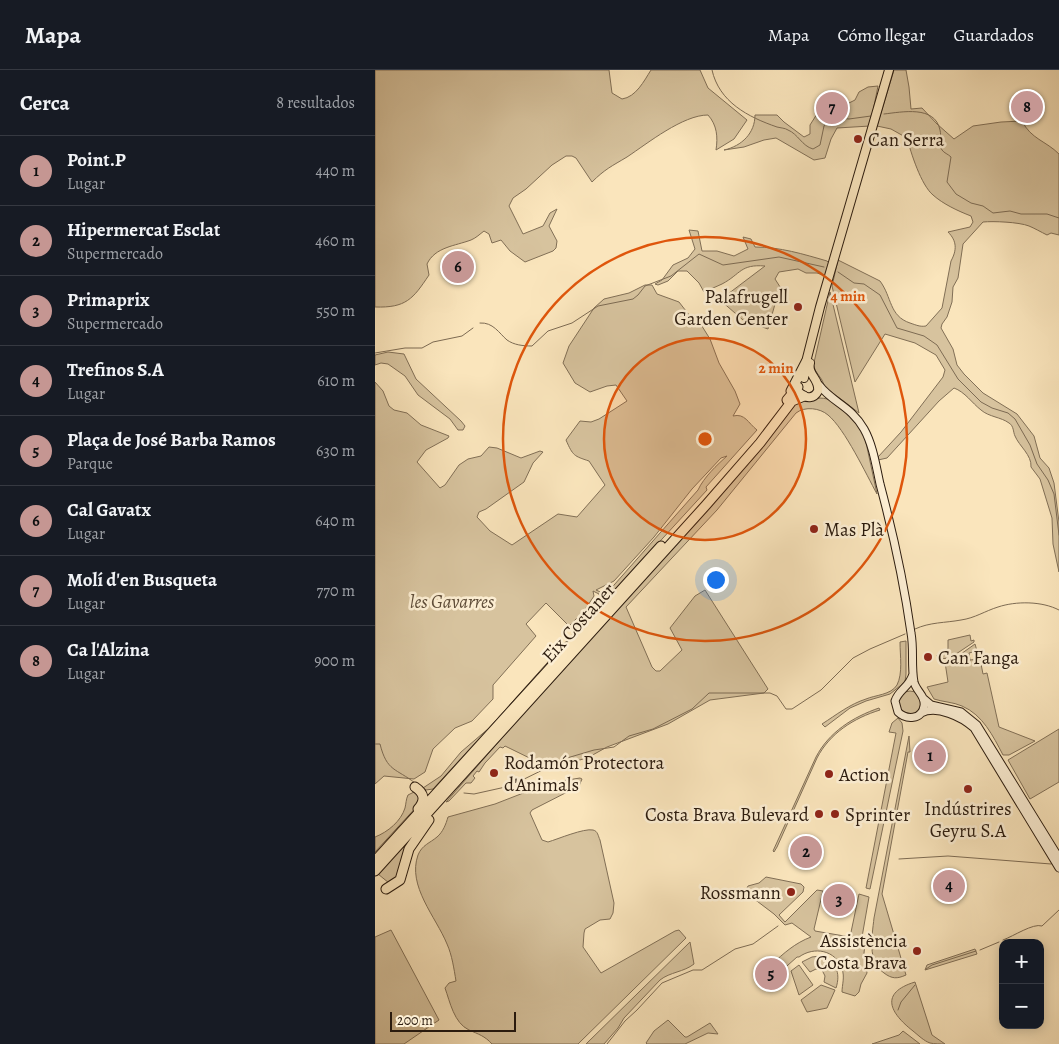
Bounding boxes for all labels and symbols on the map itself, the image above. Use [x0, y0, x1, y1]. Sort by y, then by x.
pin: 8 [1011, 88, 1043, 126]
pin: 7 [816, 89, 848, 127]
place label: Can Serra [868, 127, 944, 153]
marker: Can Serra [852, 133, 864, 145]
pin: 6 [442, 248, 474, 286]
place label: Palafrugell Garden Center [674, 284, 788, 332]
text: 4 min [830, 286, 866, 306]
marker: Palafrugell Garden Center [792, 301, 804, 313]
text: 2 min [758, 358, 794, 378]
centre of rings [696, 430, 714, 448]
place label: Mas Plà [824, 517, 884, 543]
marker: Mas Plà [808, 523, 820, 535]
your location [703, 567, 729, 593]
street label: Eix Costaner [536, 577, 621, 668]
park label: les Gavarres [410, 589, 495, 615]
place label: Can Fanga [938, 645, 1019, 671]
marker: Can Fanga [922, 651, 934, 663]
pin: 1 [914, 737, 946, 775]
place label: Rodamón Protectora d'Animals [504, 750, 664, 798]
place label: Action [838, 762, 889, 788]
marker: Rodamón Protectora d'Animals [488, 767, 500, 779]
marker: Action [823, 768, 835, 780]
marker: Indústrires Geyru S.A [962, 783, 974, 795]
place label: Indústrires Geyru S.A [924, 796, 1012, 844]
place label: Costa Brava Bulevard [645, 802, 810, 828]
place label: Sprinter [845, 802, 910, 828]
marker: Costa Brava Bulevard [813, 808, 825, 820]
marker: Sprinter [829, 808, 841, 820]
pin: 2 [790, 833, 822, 871]
pin: 4 [933, 867, 965, 905]
place label: Rossmann [700, 880, 781, 906]
pin: 3 [823, 881, 855, 919]
marker: Rossmann [785, 886, 797, 898]
place label: Assistència Costa Brava [816, 928, 907, 976]
marker: Assistència Costa Brava [911, 945, 923, 957]
pin: 5 [755, 955, 787, 993]
scale bar [390, 1009, 516, 1032]

